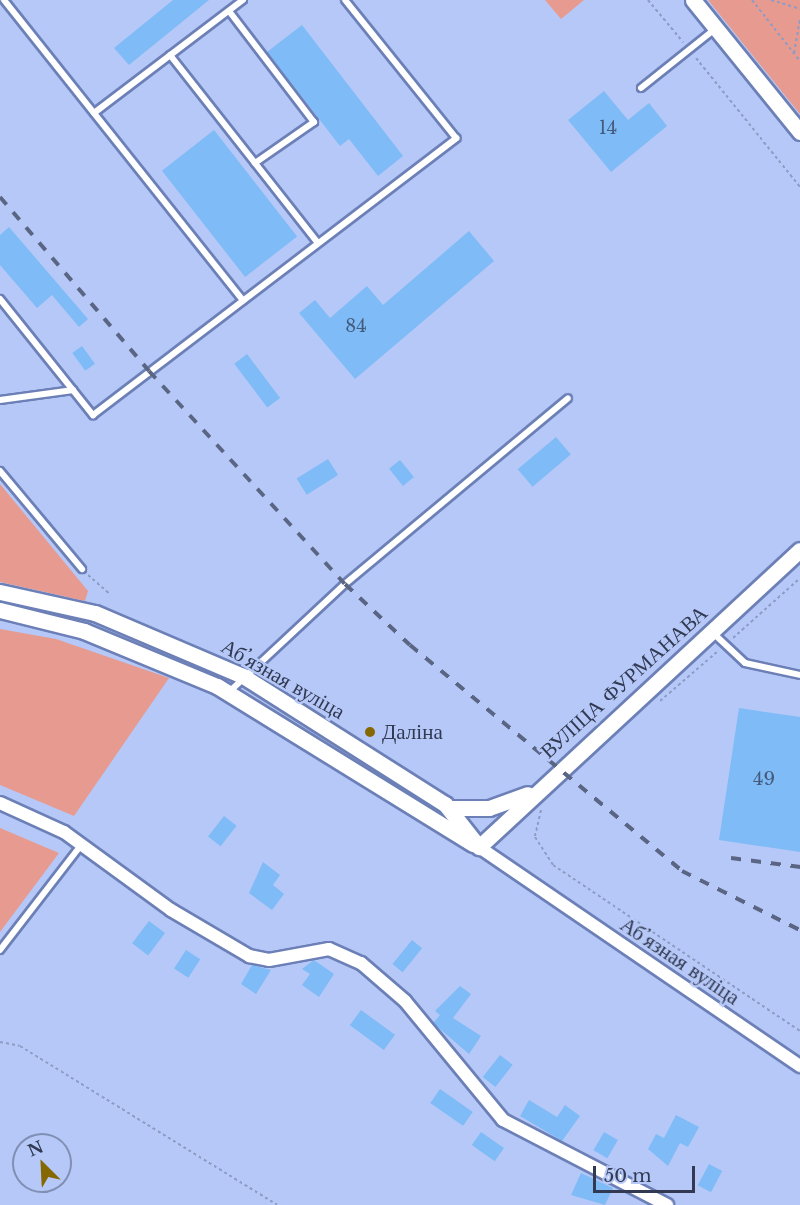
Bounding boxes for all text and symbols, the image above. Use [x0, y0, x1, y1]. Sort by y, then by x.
house number: 14 [599, 117, 617, 139]
house number: 84 [345, 315, 367, 337]
street label: ВУЛІЦА ФУРМАНАВА [535, 600, 713, 764]
street label: Абʼязная вуліца [217, 633, 349, 725]
place label: Даліна [382, 719, 443, 745]
marker: Даліна [363, 725, 377, 739]
house number: 49 [753, 768, 775, 790]
street label: Абʼязная вуліца [616, 912, 744, 1010]
north arrow [12, 1133, 72, 1193]
text: N [25, 1136, 46, 1161]
scale bar [596, 1154, 698, 1192]
text: 50 m [604, 1165, 652, 1187]

